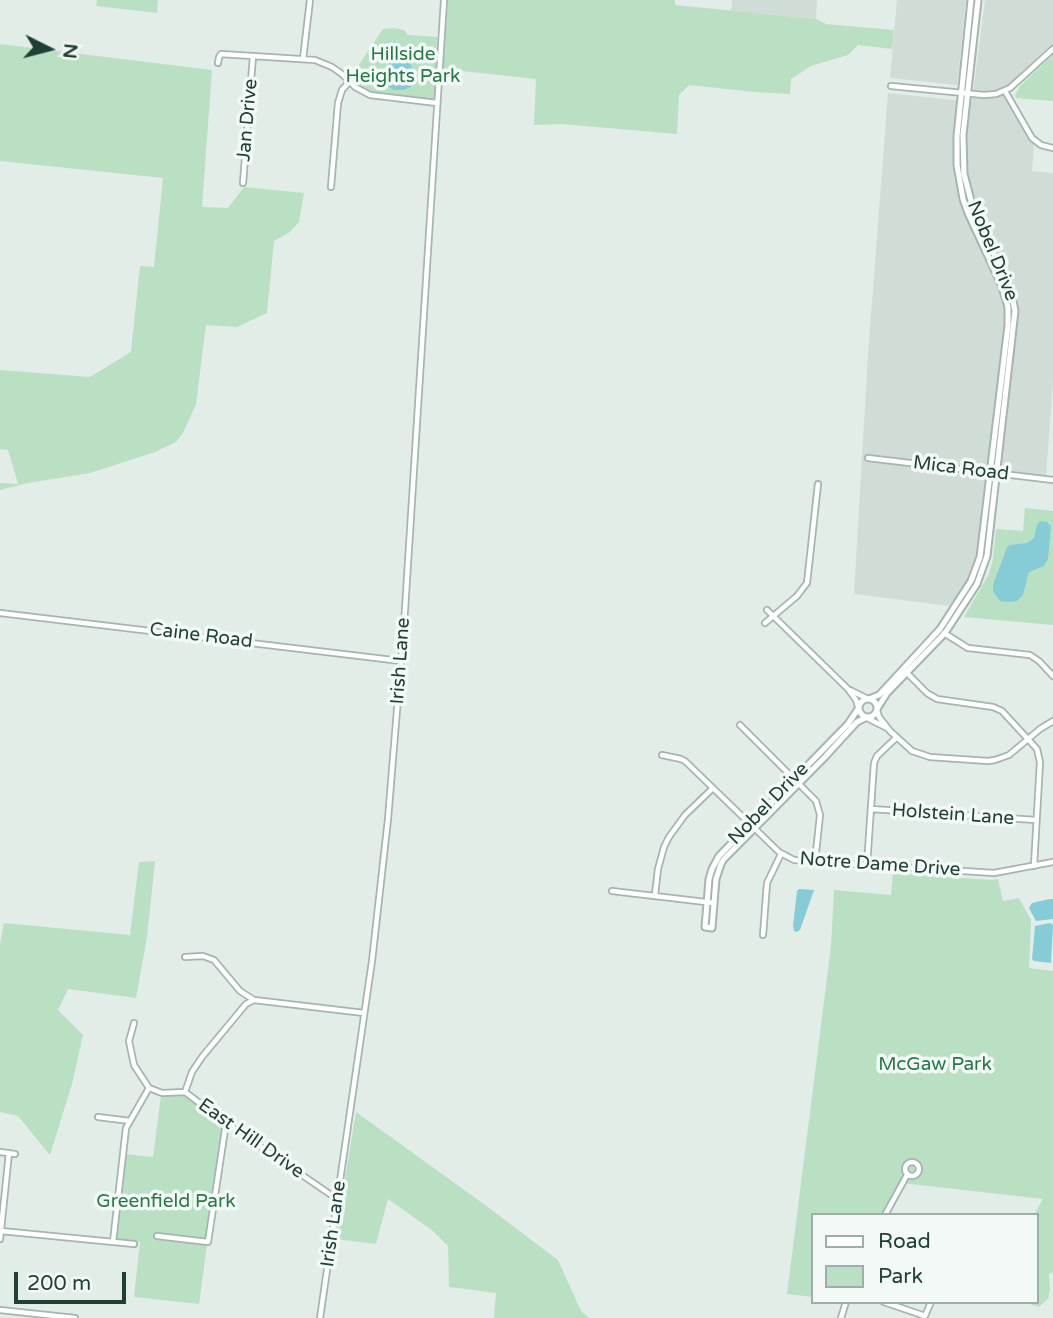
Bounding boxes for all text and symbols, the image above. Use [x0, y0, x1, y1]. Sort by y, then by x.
north arrow [14, 14, 84, 84]
text: N [58, 42, 82, 60]
park label: Hillside Heights Park [346, 44, 460, 88]
street label: Jan Drive [233, 78, 263, 162]
street label: Nobel Drive [962, 198, 1022, 304]
street label: Mica Road [912, 452, 1010, 486]
street label: Irish Lane [387, 617, 415, 705]
street label: Caine Road [148, 618, 254, 654]
street label: Nobel Drive [724, 758, 814, 850]
street label: Holstein Lane [891, 799, 1015, 831]
street label: Notre Dame Drive [799, 848, 961, 882]
park label: McGaw Park [878, 1054, 992, 1076]
street label: East Hill Drive [194, 1094, 308, 1184]
street label: Irish Lane [317, 1179, 351, 1269]
park label: Greenfield Park [96, 1191, 236, 1213]
legend [811, 1213, 1039, 1304]
text: Road [878, 1229, 931, 1254]
scale bar [18, 1258, 130, 1302]
text: Park [878, 1264, 923, 1289]
text: 200 m [27, 1271, 91, 1296]

